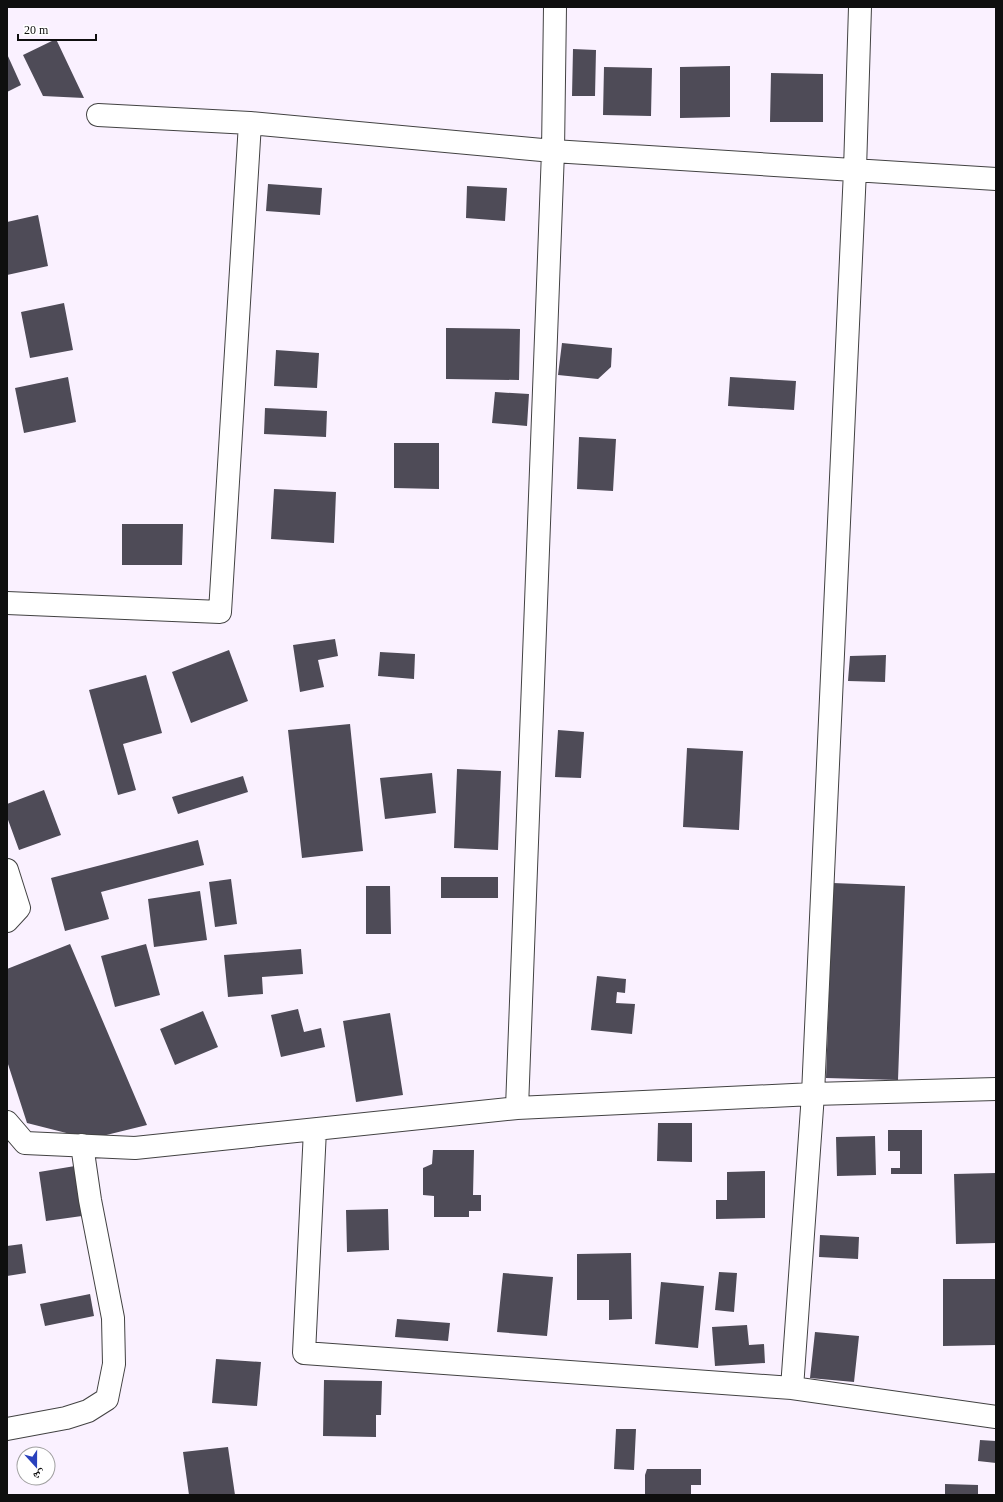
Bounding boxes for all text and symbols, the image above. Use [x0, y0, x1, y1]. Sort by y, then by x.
scale bar [18, 16, 96, 42]
text: 20 m [24, 23, 49, 37]
north arrow [16, 1446, 56, 1486]
text: ش [31, 1466, 47, 1483]

